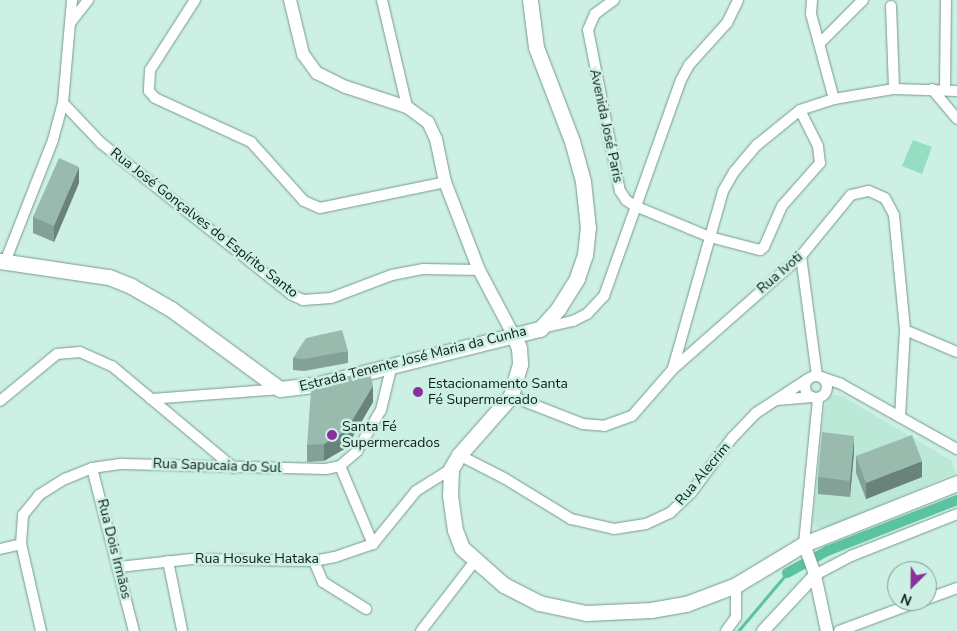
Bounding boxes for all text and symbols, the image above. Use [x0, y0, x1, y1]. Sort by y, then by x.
street label: Avenida José Paris [586, 68, 626, 184]
street label: Rua José Gonçalves do Espírito Santo [107, 144, 301, 302]
street label: Rua Ivoti [754, 249, 806, 297]
street label: Estrada Tenente José Maria da Cunha [298, 323, 528, 395]
place label: Estacionamento Santa Fé Supermercado [428, 376, 568, 408]
marker: Estacionamento Santa Fé Supermercado [412, 386, 424, 398]
place label: Santa Fé Supermercados [342, 419, 440, 452]
marker: Santa Fé Supermercados [326, 429, 338, 441]
street label: Rua Alecrim [672, 439, 734, 509]
street label: Rua Sapucaia do Sul [152, 455, 282, 477]
street label: Rua Dois Irmãos [93, 497, 135, 601]
street label: Rua Hosuke Hataka [195, 551, 319, 567]
north arrow [887, 561, 937, 611]
text: N [898, 589, 915, 610]

